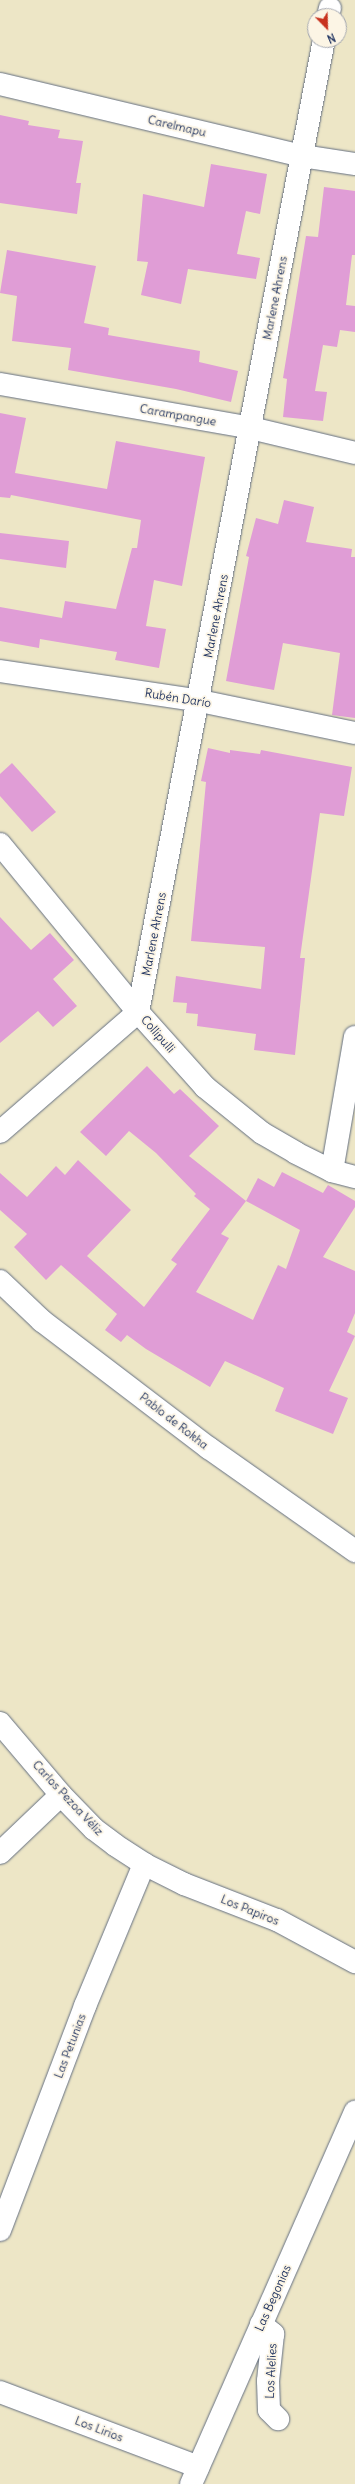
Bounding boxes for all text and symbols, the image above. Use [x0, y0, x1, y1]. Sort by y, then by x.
north arrow [307, 8, 347, 48]
text: N [325, 30, 338, 46]
street label: Carelmapu [146, 112, 208, 140]
street label: Marlene Ahrens [260, 255, 290, 341]
street label: Carampangue [139, 401, 217, 429]
street label: Marlene Ahrens [201, 573, 231, 659]
street label: Rubén Darío [144, 686, 212, 710]
street label: Marlene Ahrens [139, 891, 169, 977]
street label: Collipulli [138, 1012, 178, 1056]
street label: Pablo de Rokha [137, 1390, 211, 1452]
street label: Carlos Pezoa Véliz [30, 1758, 106, 1838]
street label: Los Papiros [219, 1892, 281, 1928]
street label: Las Petunias [51, 2012, 89, 2080]
street label: Las Begonias [252, 2262, 294, 2334]
street label: Los Alelies [262, 2343, 280, 2399]
street label: Los Lirios [73, 2413, 125, 2445]

